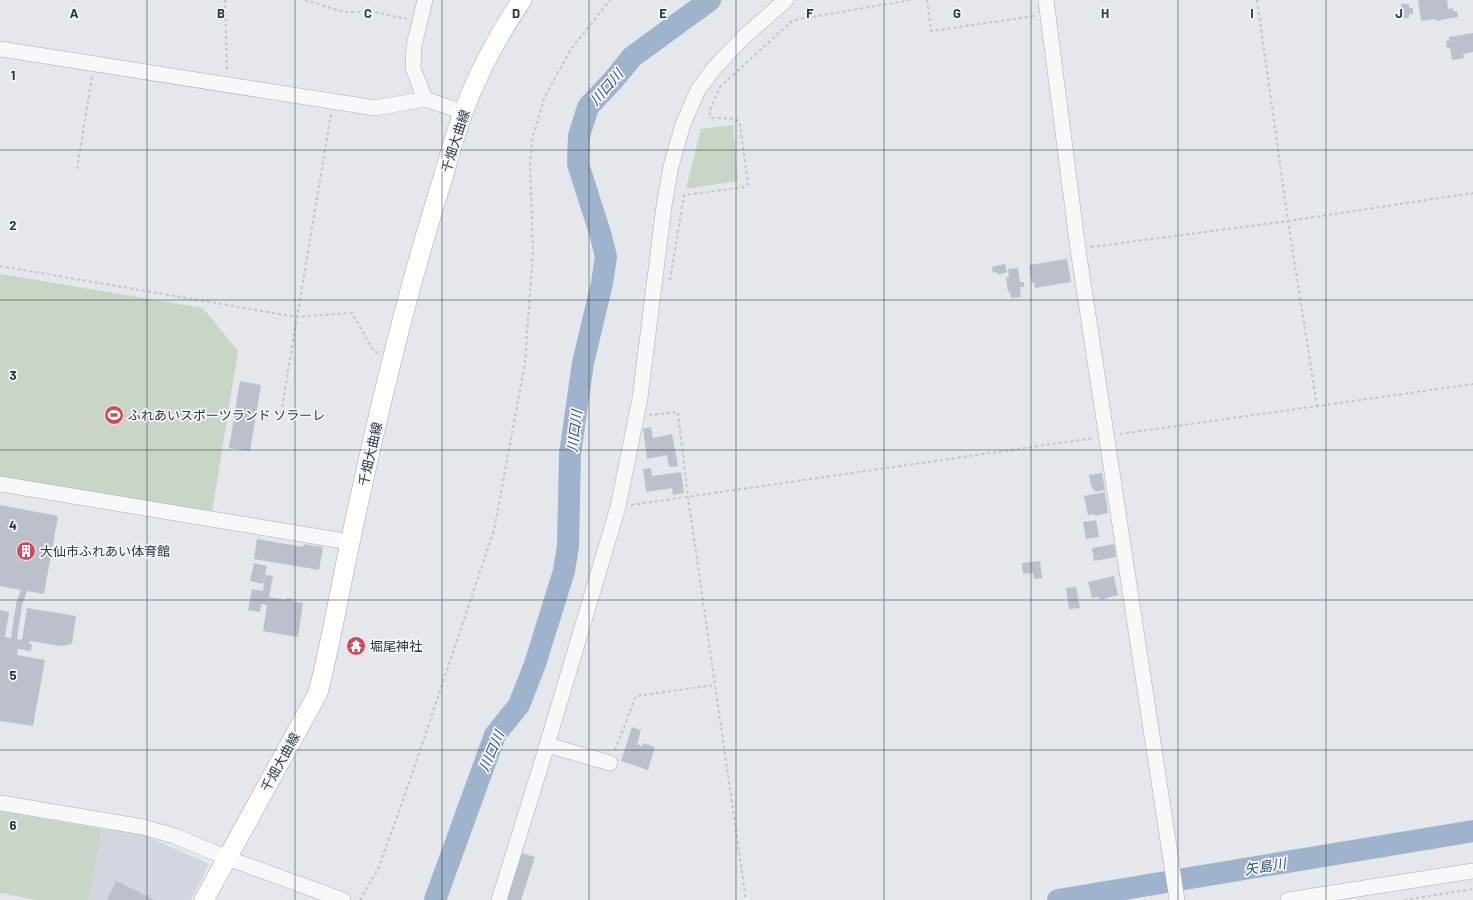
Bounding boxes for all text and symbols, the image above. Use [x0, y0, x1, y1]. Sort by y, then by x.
text: A [70, 5, 79, 21]
text: B [217, 5, 225, 21]
text: C [364, 5, 372, 21]
text: D [512, 5, 520, 21]
text: E [659, 5, 667, 21]
text: F [806, 5, 814, 21]
text: G [953, 5, 961, 21]
text: H [1101, 5, 1109, 21]
text: I [1250, 5, 1254, 21]
text: J [1395, 5, 1403, 21]
water label: 川口川 [586, 64, 628, 108]
text: 1 [11, 67, 15, 83]
street label: 千畑大曲線 [437, 108, 473, 174]
text: 2 [9, 217, 17, 233]
text: 3 [9, 367, 17, 383]
sports icon: ふれあいスポーツランド ソラーレ [103, 404, 125, 426]
place label: ふれあいスポーツランド ソラーレ [128, 407, 325, 423]
water label: 川口川 [563, 407, 585, 453]
street label: 千畑大曲線 [355, 421, 385, 487]
text: 4 [9, 517, 17, 533]
building icon: 大仙市ふれあい体育館 [15, 540, 37, 562]
place label: 大仙市ふれあい体育館 [40, 543, 170, 559]
temple icon: 堀尾神社 [345, 635, 367, 657]
place label: 堀尾神社 [370, 638, 422, 654]
text: 5 [9, 667, 17, 683]
water label: 川口川 [475, 727, 508, 774]
street label: 千畑大曲線 [257, 730, 303, 794]
text: 6 [10, 817, 17, 833]
water label: 矢島川 [1243, 854, 1289, 878]

